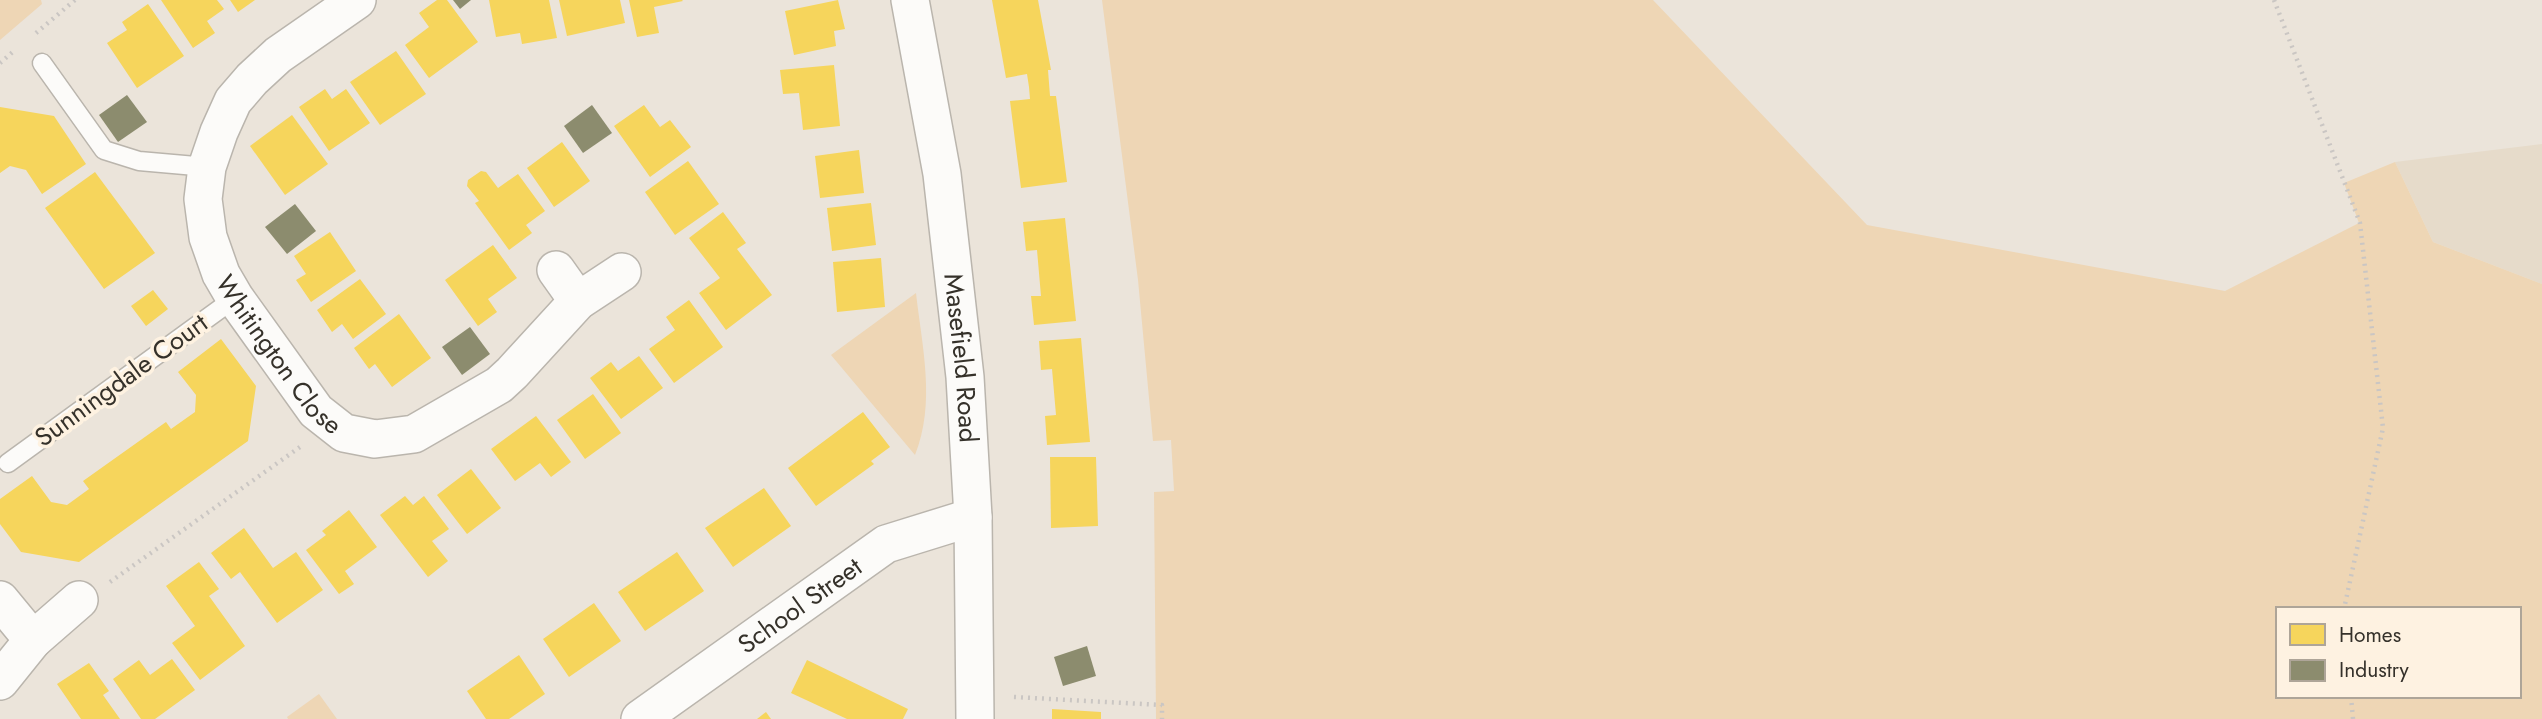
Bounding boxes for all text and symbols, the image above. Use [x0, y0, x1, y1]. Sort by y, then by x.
street label: Whitington Close [206, 268, 350, 443]
street label: Masefield Road [934, 271, 988, 444]
street label: Sunningdale Court [27, 304, 216, 456]
street label: School Street [730, 548, 870, 663]
legend [2276, 607, 2521, 698]
text: Homes [2339, 620, 2401, 650]
text: Industry [2339, 655, 2410, 685]

